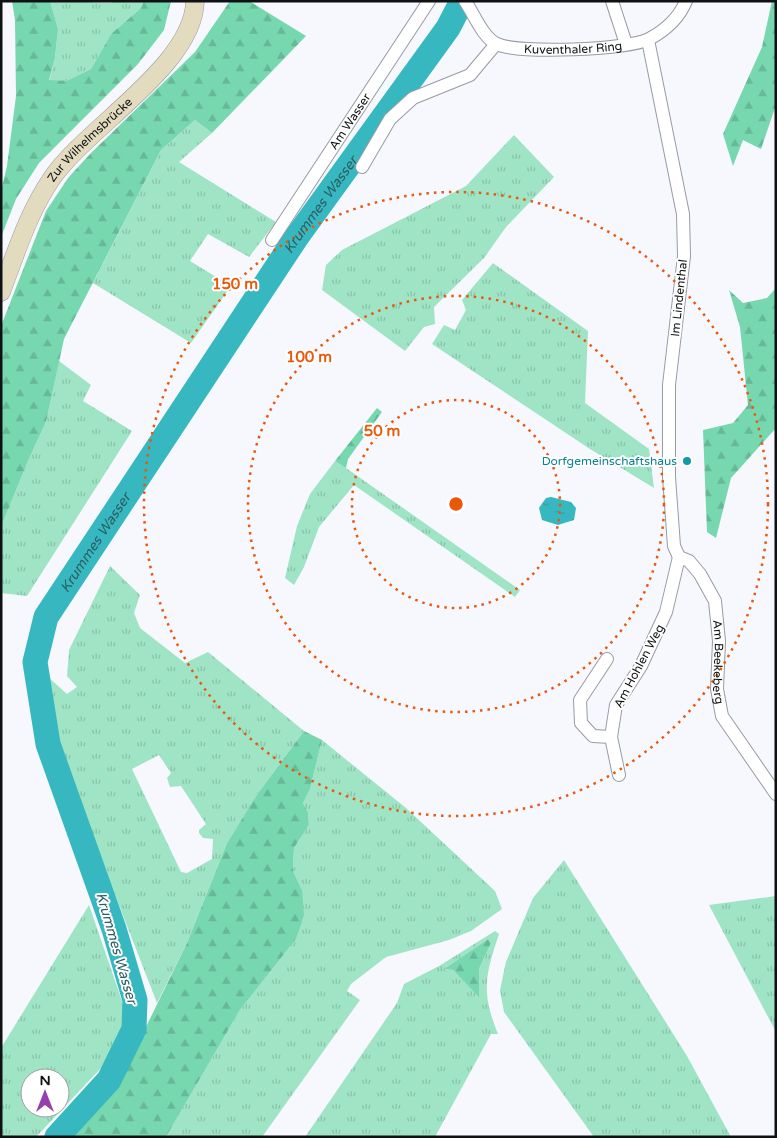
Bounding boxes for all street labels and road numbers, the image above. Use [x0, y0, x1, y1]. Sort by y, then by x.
street label: Kuventhaler Ring [524, 39, 623, 57]
street label: Am Wasser [326, 90, 374, 152]
street label: Zur Wilhelmsbrücke [44, 95, 135, 185]
street label: Im Lindenthal [668, 259, 690, 337]
street label: Am Beekeberg [710, 619, 727, 705]
street label: Am Hohlen Weg [611, 622, 667, 710]

